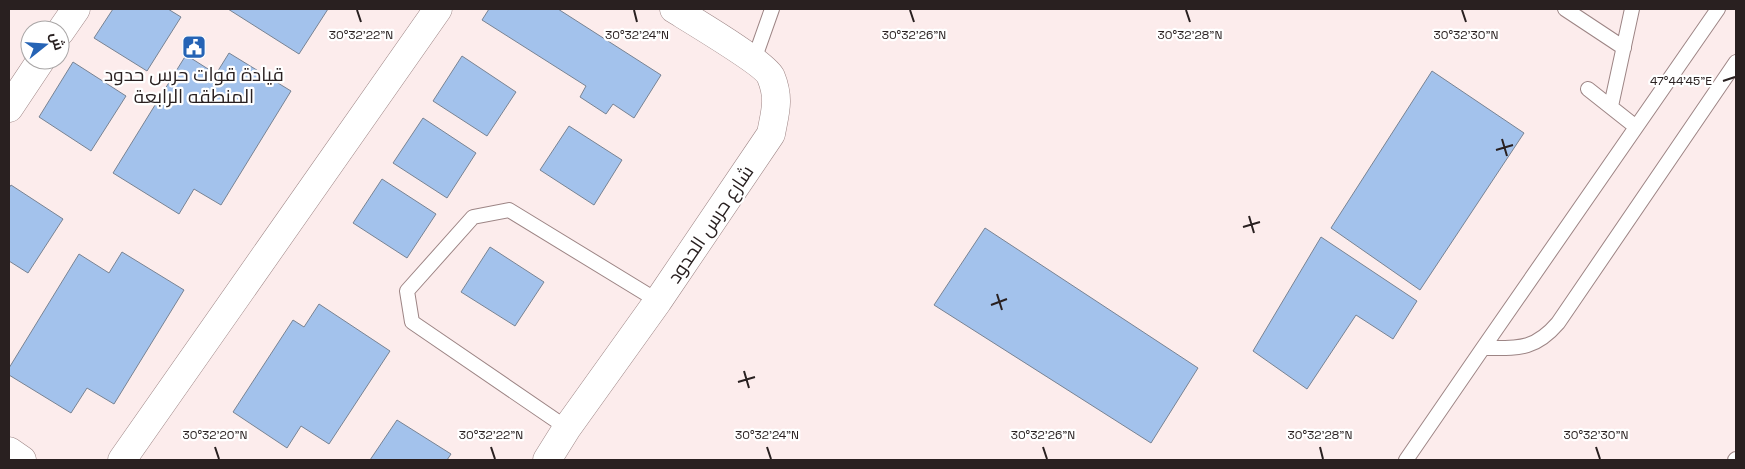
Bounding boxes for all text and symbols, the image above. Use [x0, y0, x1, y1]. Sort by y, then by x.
north arrow [20, 20, 70, 70]
text: 30°32'22"N [329, 27, 393, 43]
text: 30°32'24"N [605, 27, 669, 43]
text: 30°32'26"N [882, 27, 946, 43]
text: 30°32'28"N [1158, 27, 1222, 43]
text: 30°32'30"N [1433, 27, 1499, 43]
text: ش [46, 30, 69, 52]
public building icon: قيادة قوات حرس حدود المنطقه الرابعة [181, 34, 207, 60]
place label: قيادة قوات حرس حدود المنطقه الرابعة [104, 62, 284, 109]
text: 47°44'45"E [1650, 73, 1712, 89]
street label: شارع حرس الحدود [662, 160, 760, 289]
text: 30°32'20"N [182, 427, 248, 443]
text: 30°32'22"N [459, 427, 523, 443]
text: 30°32'24"N [735, 427, 799, 443]
text: 30°32'26"N [1011, 427, 1075, 443]
text: 30°32'28"N [1288, 427, 1352, 443]
text: 30°32'30"N [1563, 427, 1629, 443]

